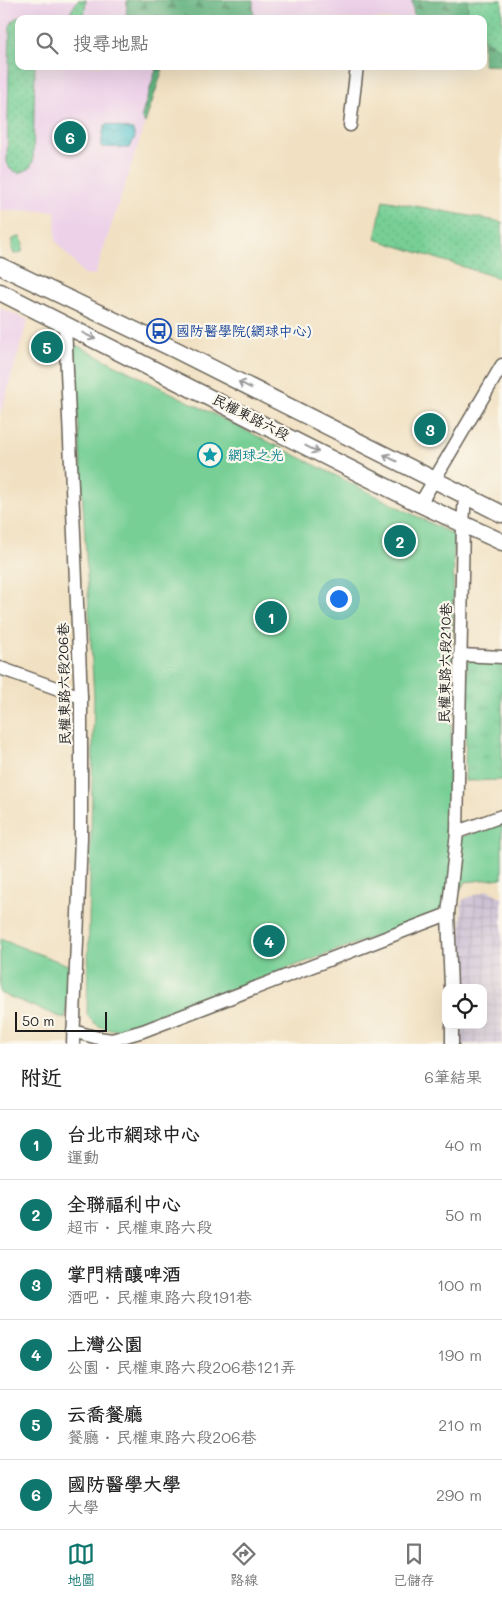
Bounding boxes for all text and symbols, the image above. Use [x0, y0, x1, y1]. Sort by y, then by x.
search box [15, 15, 487, 70]
icon: search [33, 29, 61, 57]
text: 搜尋地點 [73, 30, 149, 55]
pin: 6 [54, 118, 86, 156]
bus stop icon: 國防醫學院(網球中心) [146, 318, 172, 344]
place label: 國防醫學院(網球中心) [176, 321, 312, 340]
pin: 5 [31, 328, 63, 366]
one-way arrow [81, 331, 96, 341]
one-way arrow [238, 379, 253, 389]
street label: 民權東路六段 [209, 389, 293, 444]
pin: 3 [414, 410, 446, 448]
place icon: 網球之光 [197, 442, 223, 468]
place label: 網球之光 [228, 445, 284, 464]
one-way arrow [304, 445, 319, 454]
one-way arrow [383, 453, 398, 462]
pin: 2 [384, 522, 416, 560]
your location [326, 586, 352, 612]
pin: 1 [255, 598, 287, 636]
street label: 民權東路六段210巷 [434, 601, 455, 723]
street label: 民權東路六段206巷 [53, 621, 74, 746]
pin: 4 [253, 922, 285, 960]
map controls [442, 984, 487, 1029]
button: locate [442, 984, 487, 1029]
scale bar [15, 1009, 108, 1032]
text: 50 m [22, 1011, 54, 1030]
text: 附近 [20, 1063, 62, 1090]
text: 6筆結果 [424, 1066, 482, 1087]
text: 台北市網球中心 [67, 1121, 200, 1146]
text: 1 [32, 1134, 40, 1155]
text: 40 m [445, 1134, 482, 1155]
text: 運動 [67, 1146, 99, 1167]
text: 全聯福利中心 [67, 1191, 181, 1216]
text: 2 [32, 1204, 40, 1225]
text: 50 m [445, 1204, 482, 1225]
text: 超市 · 民權東路六段 [67, 1216, 212, 1237]
text: 掌門精釀啤酒 [67, 1261, 181, 1286]
text: 3 [31, 1274, 41, 1295]
text: 100 m [437, 1274, 482, 1295]
text: 酒吧 · 民權東路六段191巷 [67, 1286, 252, 1307]
text: 上灣公園 [67, 1331, 143, 1356]
text: 4 [31, 1344, 41, 1365]
text: 190 m [438, 1344, 482, 1365]
text: 公園 · 民權東路六段206巷121弄 [67, 1356, 296, 1377]
text: 云喬餐廳 [67, 1401, 143, 1426]
text: 5 [31, 1414, 41, 1435]
text: 210 m [438, 1414, 482, 1435]
text: 餐廳 · 民權東路六段206巷 [67, 1426, 257, 1447]
text: 國防醫學大學 [67, 1471, 181, 1496]
text: 6 [31, 1484, 41, 1505]
text: 290 m [436, 1484, 482, 1505]
text: 大學 [67, 1496, 99, 1517]
tab: 地圖 [67, 1540, 95, 1589]
tab: 路線 [230, 1540, 258, 1589]
tab: 已儲存 [393, 1540, 435, 1589]

